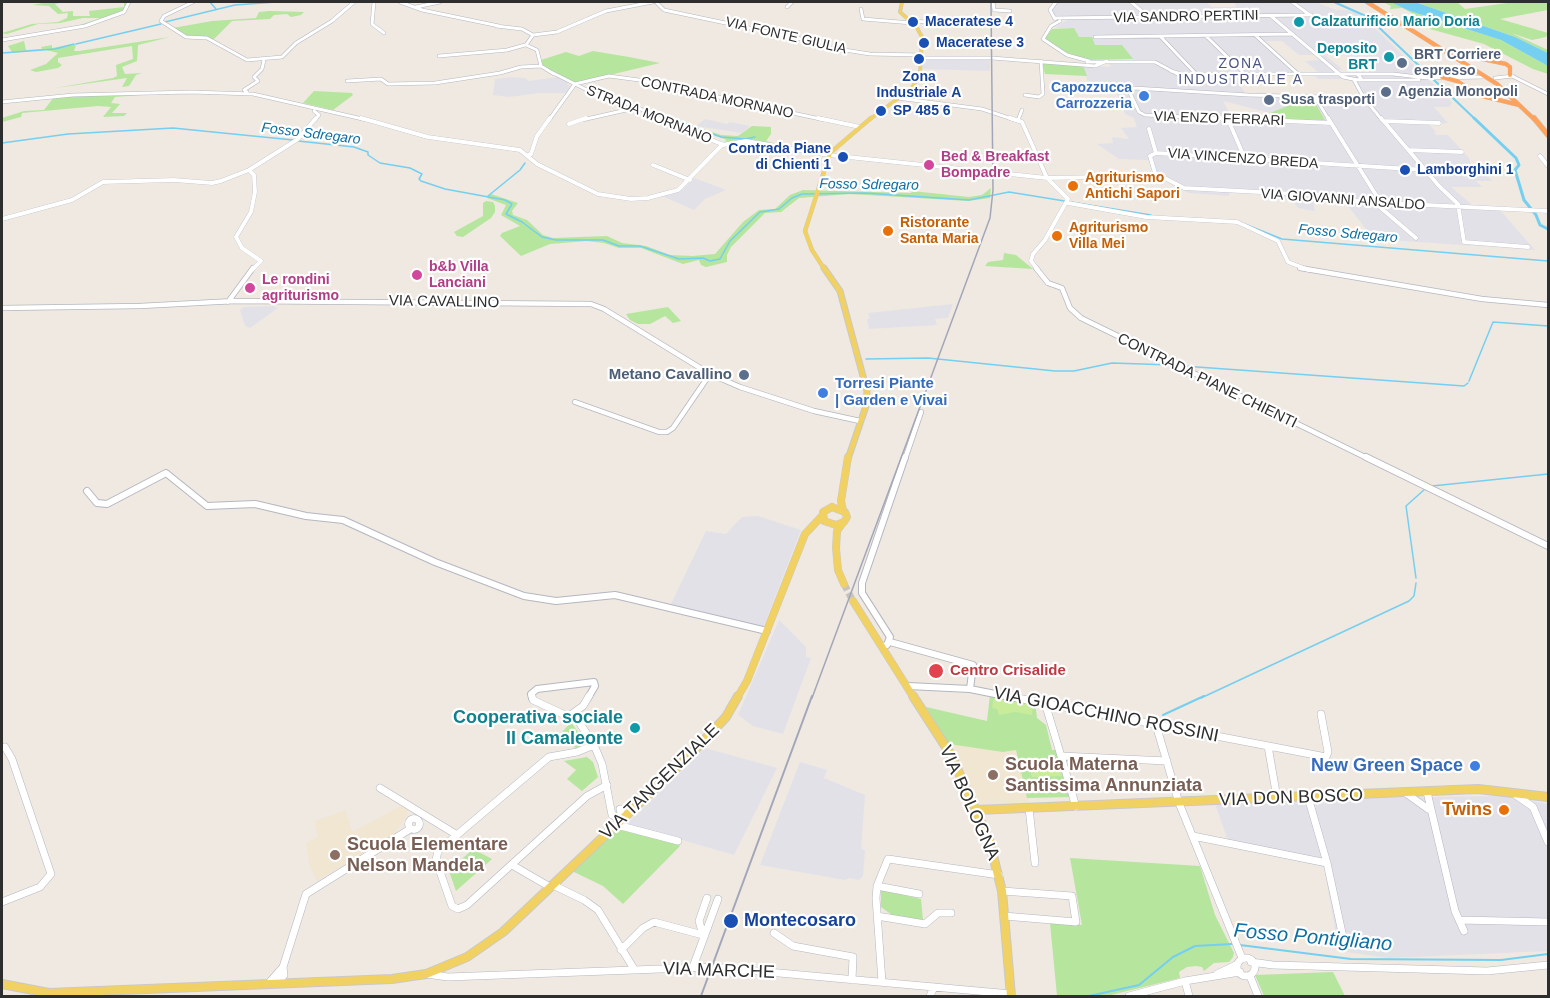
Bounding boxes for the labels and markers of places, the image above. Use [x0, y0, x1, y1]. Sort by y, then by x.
place label: Maceratese 4 [925, 14, 1013, 30]
place label: Calzaturificio Mario Doria [1311, 14, 1480, 30]
marker: Maceratese 4 [906, 15, 920, 29]
marker: Calzaturificio Mario Doria [1292, 15, 1306, 29]
place label: Maceratese 3 [936, 35, 1024, 51]
marker: Maceratese 3 [917, 36, 931, 50]
place label: Deposito BRT [1317, 41, 1377, 74]
place label: BRT Corriere espresso [1414, 47, 1501, 80]
marker: Deposito BRT [1382, 50, 1396, 64]
marker: Zona Industriale A [912, 52, 926, 66]
marker: BRT Corriere espresso [1395, 56, 1409, 70]
place label: Zona Industriale A [877, 69, 961, 102]
place label: Capozzucca Carrozzeria [1051, 80, 1132, 112]
place label: Agenzia Monopoli [1398, 84, 1518, 100]
marker: Agenzia Monopoli [1379, 85, 1393, 99]
marker: Capozzucca Carrozzeria [1137, 89, 1151, 103]
place label: Susa trasporti [1281, 92, 1375, 108]
marker: Susa trasporti [1262, 93, 1276, 107]
place label: SP 485 6 [893, 103, 951, 119]
marker: SP 485 6 [874, 104, 888, 118]
place label: Contrada Piane di Chienti 1 [728, 141, 831, 174]
place label: Bed & Breakfast Bompadre [941, 149, 1049, 182]
marker: Contrada Piane di Chienti 1 [836, 150, 850, 164]
marker: Bed & Breakfast Bompadre [922, 158, 936, 172]
place label: Lamborghini 1 [1417, 162, 1513, 178]
marker: Lamborghini 1 [1398, 163, 1412, 177]
place label: Agriturismo Antichi Sapori [1085, 170, 1180, 202]
marker: Agriturismo Antichi Sapori [1066, 179, 1080, 193]
place label: Ristorante Santa Maria [900, 215, 979, 248]
place label: Agriturismo Villa Mei [1069, 220, 1148, 252]
marker: Ristorante Santa Maria [881, 224, 895, 238]
marker: Agriturismo Villa Mei [1050, 229, 1064, 243]
place label: b&b Villa Lanciani [429, 259, 489, 292]
marker: b&b Villa Lanciani [410, 268, 424, 282]
place label: Le rondini agriturismo [262, 272, 339, 304]
marker: Le rondini agriturismo [243, 281, 257, 295]
place label: Metano Cavallino [609, 366, 732, 384]
marker: Metano Cavallino [737, 368, 751, 382]
place label: Torresi Piante | Garden e Vivai [835, 375, 947, 410]
marker: Torresi Piante | Garden e Vivai [816, 386, 830, 400]
marker: Centro Crisalide [927, 662, 945, 680]
place label: Centro Crisalide [950, 662, 1066, 680]
place label: Cooperativa sociale Il Camaleonte [453, 707, 623, 750]
marker: Cooperativa sociale Il Camaleonte [628, 721, 642, 735]
place label: Scuola Materna Santissima Annunziata [1005, 754, 1202, 796]
place label: New Green Space [1311, 755, 1463, 777]
marker: New Green Space [1468, 759, 1482, 773]
marker: Scuola Materna Santissima Annunziata [986, 768, 1000, 782]
place label: Twins [1442, 799, 1492, 821]
marker: Twins [1497, 803, 1511, 817]
place label: Scuola Elementare Nelson Mandela [347, 834, 508, 876]
marker: Scuola Elementare Nelson Mandela [328, 848, 342, 862]
place label: Montecosaro [744, 910, 856, 932]
marker: Montecosaro [722, 912, 740, 930]

